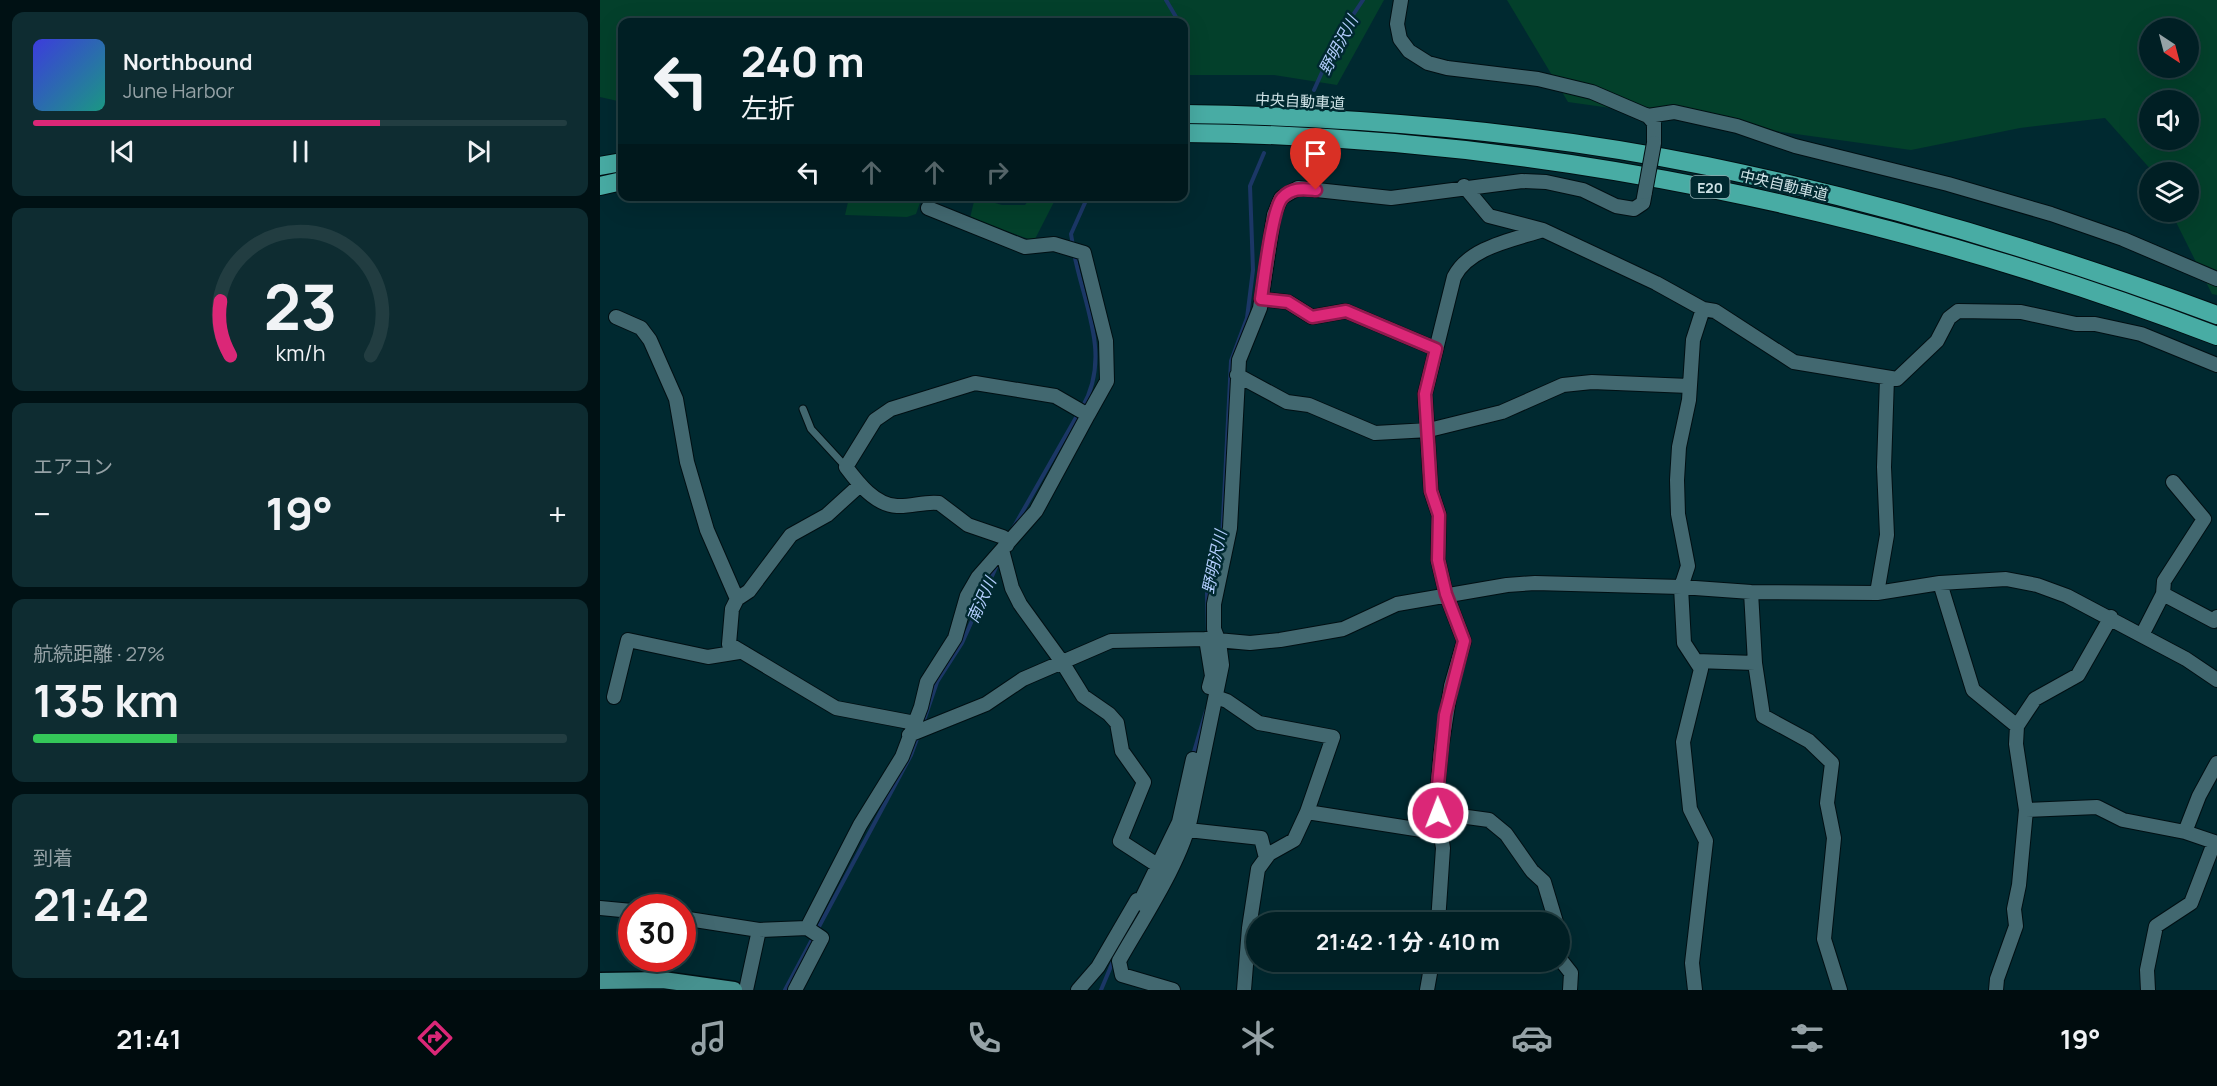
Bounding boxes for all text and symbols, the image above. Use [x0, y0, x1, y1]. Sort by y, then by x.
water label: 野明沢川 [1313, 10, 1364, 78]
north arrow [2139, 18, 2199, 78]
map controls [2139, 18, 2199, 222]
text: 240 m [741, 32, 865, 90]
icon: left [642, 42, 720, 120]
text: Northbound [123, 47, 253, 77]
text: June Harbor [123, 77, 235, 104]
street label: 中央自動車道 [1255, 88, 1345, 114]
text: 左折 [741, 89, 795, 126]
button: sound [2139, 90, 2199, 150]
pin [1290, 128, 1341, 190]
icon: previous [106, 135, 139, 168]
icon: pause [284, 135, 317, 168]
icon: next [462, 135, 495, 168]
icon: arrive [1299, 137, 1332, 170]
icon: left [792, 156, 825, 189]
icon: ahead [855, 156, 888, 189]
icon: ahead [918, 156, 951, 189]
icon: right [981, 156, 1014, 189]
button: layers [2139, 162, 2199, 222]
street label: 中央自動車道 [1738, 165, 1830, 205]
road number: E20 [1690, 176, 1730, 198]
text: 23 [263, 264, 337, 350]
text: km/h [275, 339, 325, 368]
text: エアコン [33, 453, 113, 480]
text: 19° [265, 482, 333, 544]
text: − [33, 491, 51, 536]
text: + [548, 491, 567, 536]
water label: 野明沢川 [1197, 526, 1232, 596]
water label: 南沢川 [961, 572, 1002, 626]
text: 航続距離 · 27% [33, 640, 165, 667]
text: 135 km [33, 669, 179, 731]
position arrow [1406, 781, 1470, 845]
text: 到着 [33, 844, 73, 871]
text: 21:42 [33, 873, 149, 935]
speed limit sign: 30 [618, 894, 696, 972]
text: 21:42 · 1 分 · 410 m [1316, 927, 1500, 957]
icon: directions [414, 1017, 456, 1059]
icon: music [688, 1017, 730, 1059]
icon: phone [963, 1017, 1005, 1059]
icon: climate [1237, 1017, 1279, 1059]
icon: car [1511, 1017, 1553, 1059]
icon: filters [1786, 1017, 1828, 1059]
text: 21:41 [116, 1020, 182, 1057]
text: 19° [2060, 1020, 2101, 1057]

